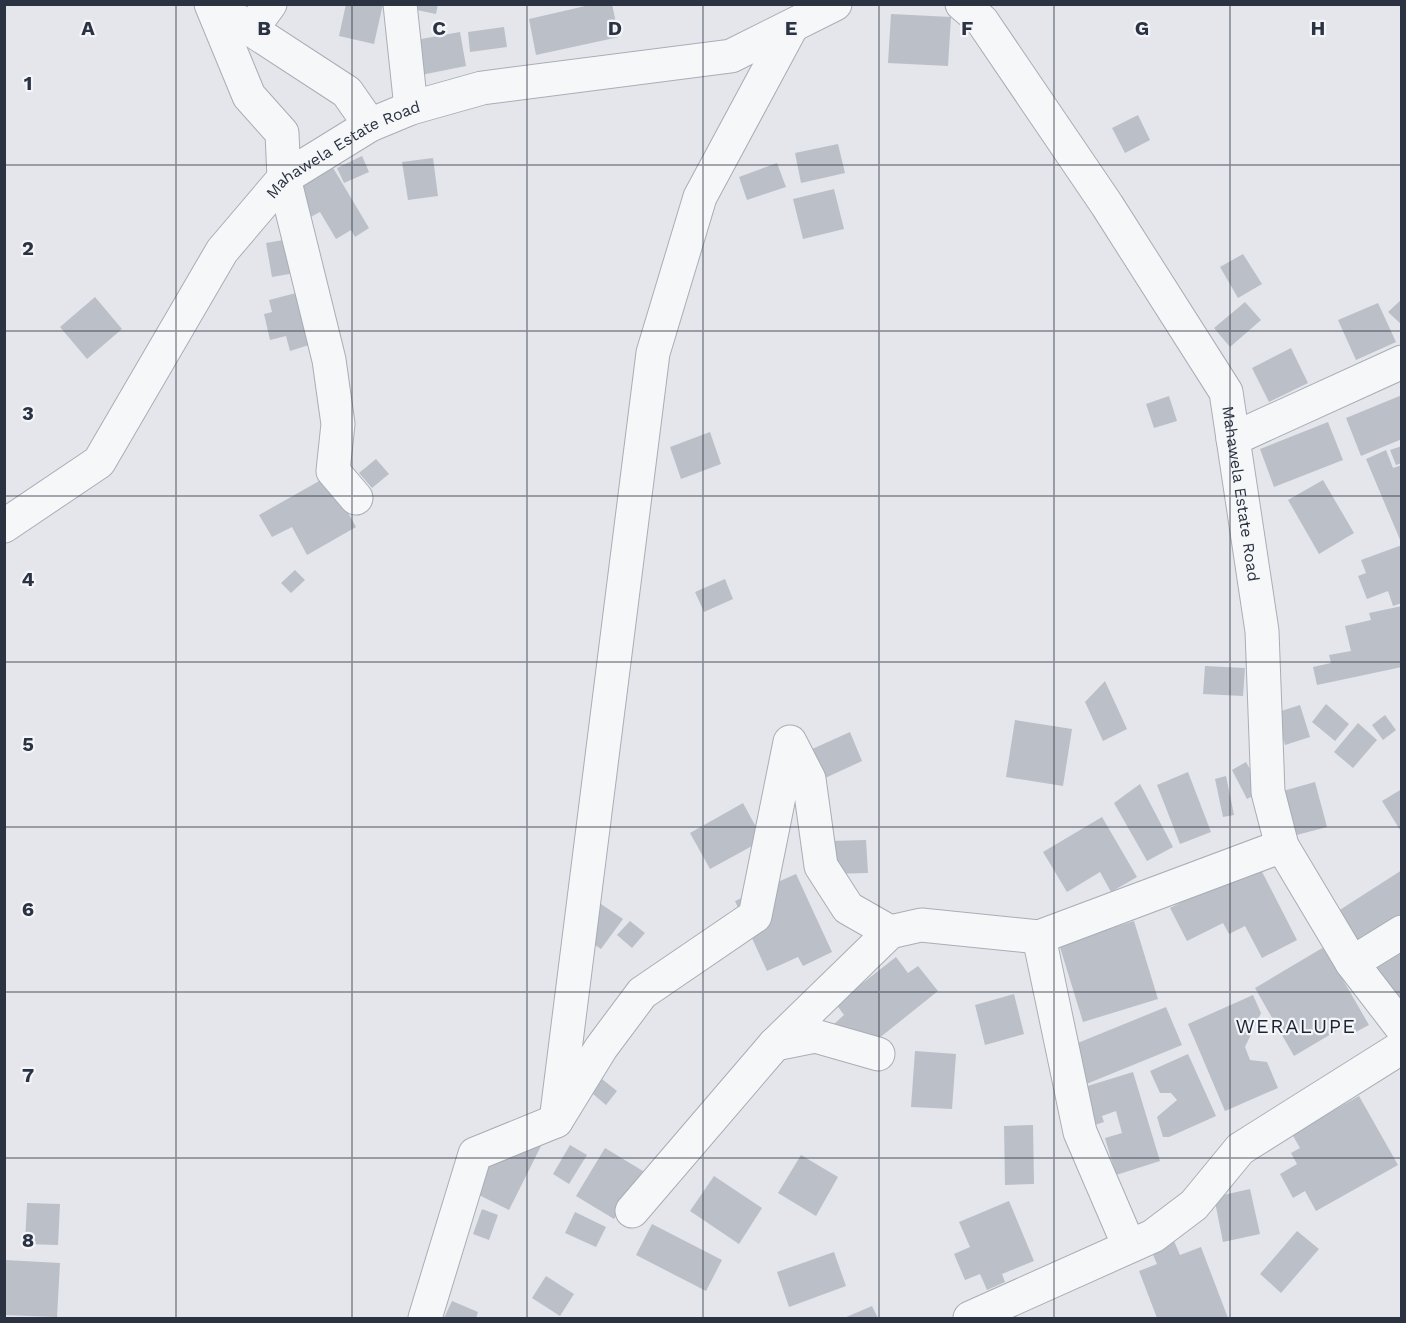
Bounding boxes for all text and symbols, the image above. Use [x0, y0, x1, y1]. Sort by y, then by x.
text: A [81, 16, 95, 40]
text: B [257, 16, 271, 40]
text: C [432, 16, 446, 40]
text: D [608, 16, 622, 40]
text: E [785, 16, 797, 40]
text: F [961, 16, 973, 40]
text: G [1135, 16, 1149, 40]
text: H [1311, 16, 1325, 40]
text: 1 [24, 71, 32, 95]
street label: Mahawela Estate Road [262, 97, 422, 202]
text: 2 [22, 236, 34, 260]
text: 3 [22, 401, 34, 425]
street label: Mahawela Estate Road [1218, 404, 1263, 583]
text: 4 [22, 567, 35, 591]
text: 5 [22, 732, 34, 756]
text: 6 [22, 897, 34, 921]
district label: WERALUPE [1235, 1014, 1357, 1038]
text: 7 [22, 1063, 34, 1087]
text: 8 [22, 1228, 34, 1252]

